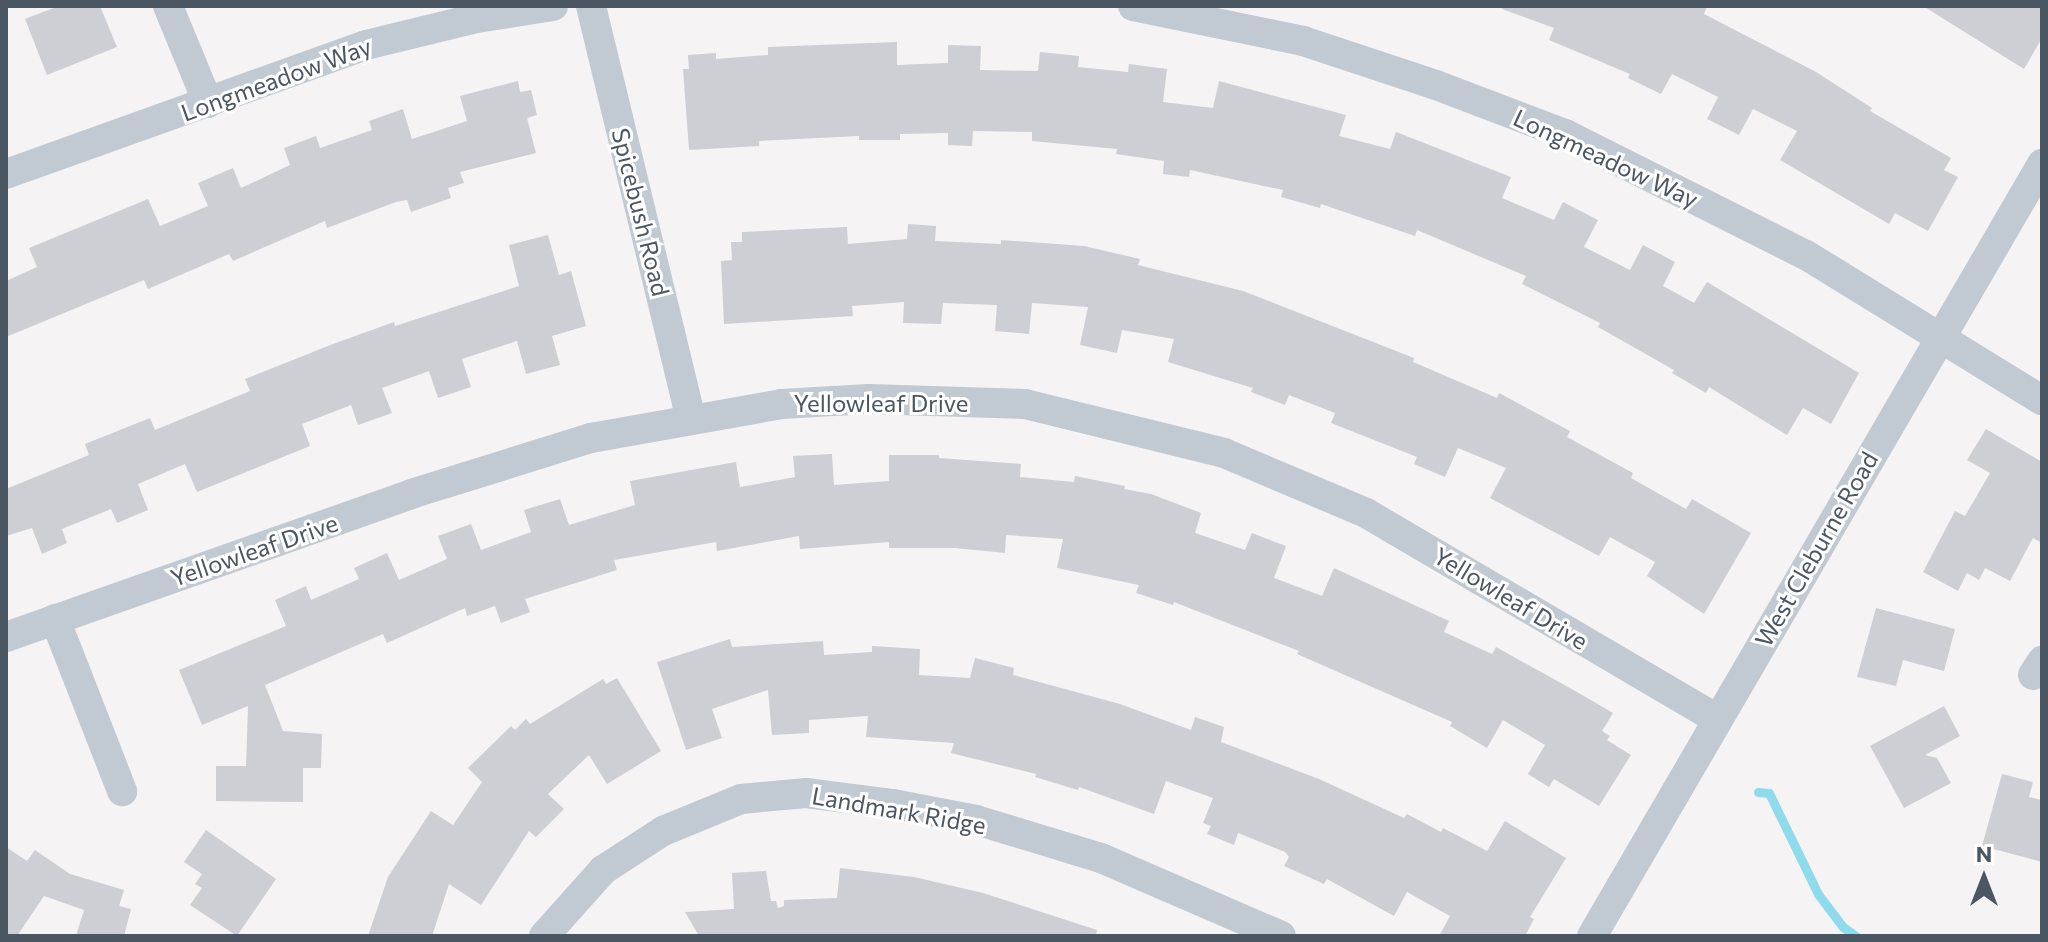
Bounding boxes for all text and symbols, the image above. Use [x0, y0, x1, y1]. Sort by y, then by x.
street label: Longmeadow Way [177, 31, 375, 127]
street label: Longmeadow Way [1509, 103, 1703, 213]
street label: Spicebush Road [606, 125, 676, 299]
street label: Yellowleaf Drive [794, 389, 968, 417]
street label: West Cleburne Road [1748, 446, 1884, 652]
street label: Yellowleaf Drive [167, 508, 341, 592]
street label: Yellowleaf Drive [1429, 541, 1593, 655]
street label: Landmark Ridge [810, 781, 988, 839]
north arrow [1944, 838, 2024, 918]
text: N [1976, 840, 1992, 867]

